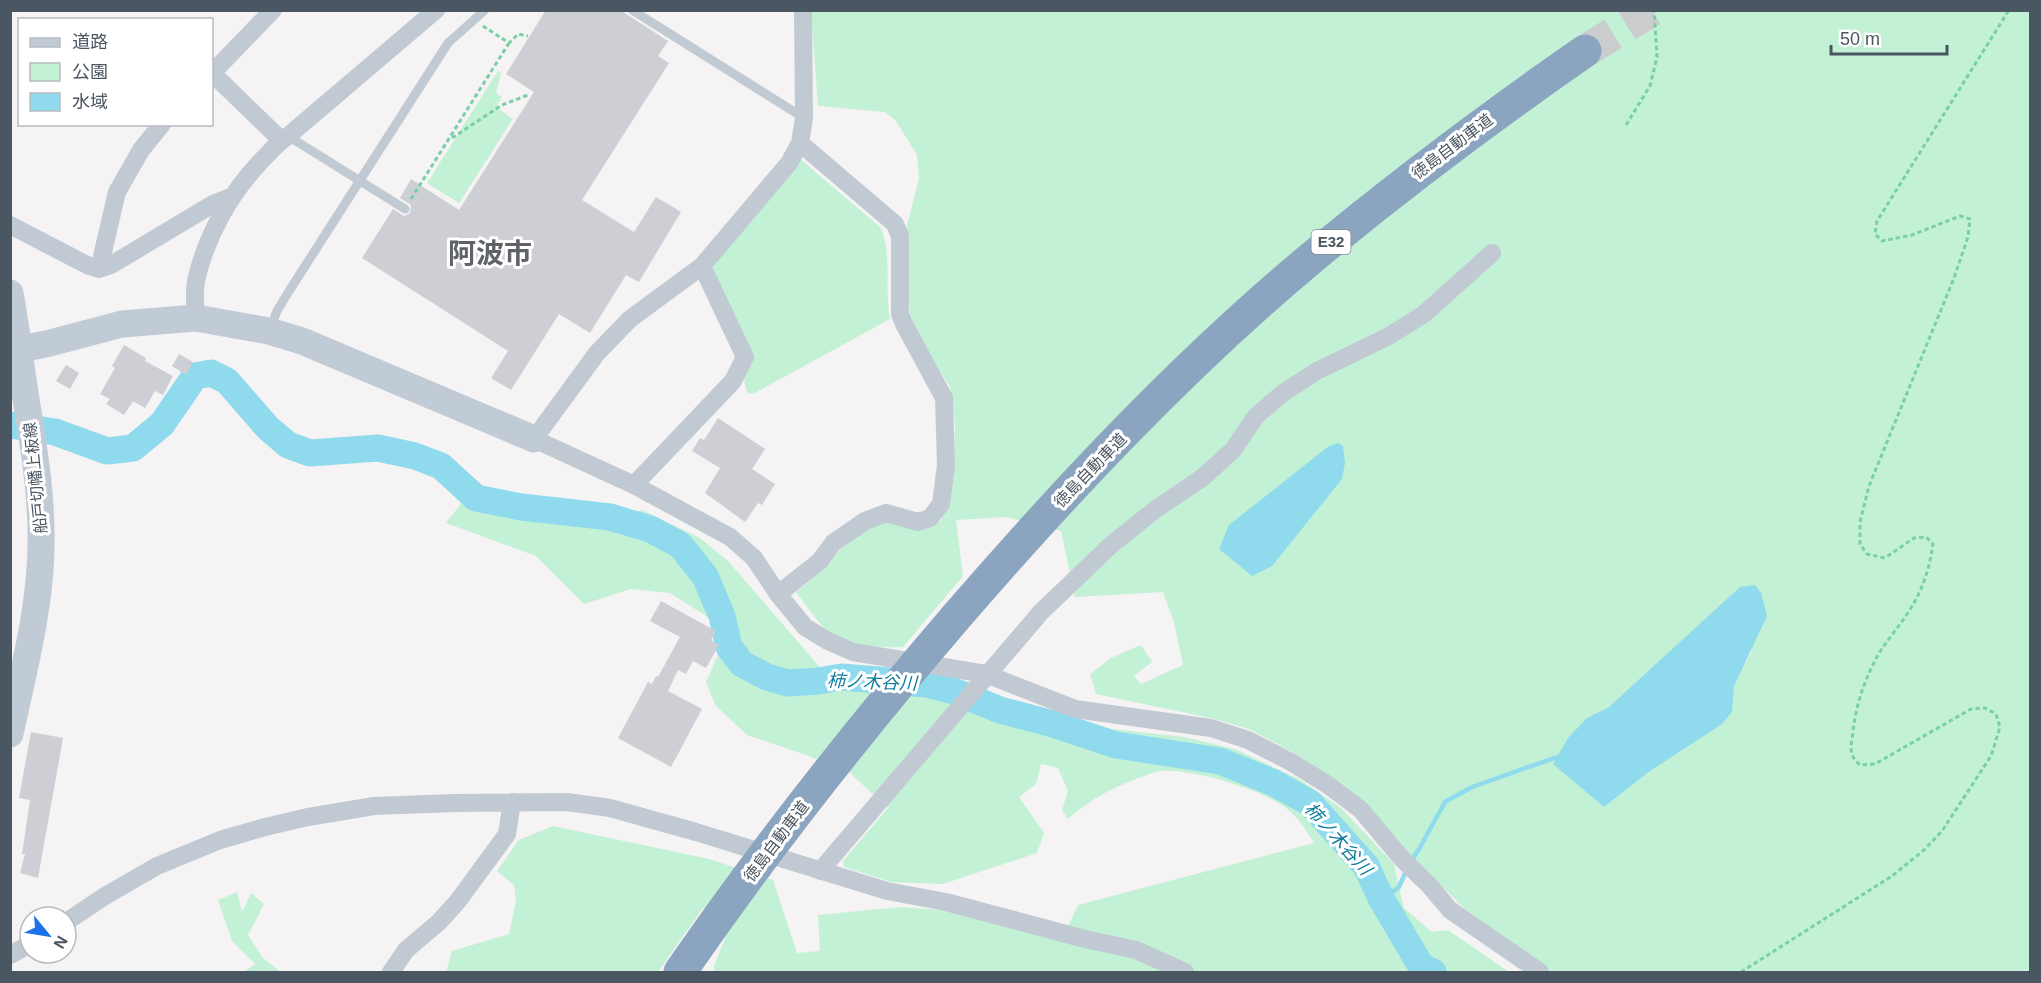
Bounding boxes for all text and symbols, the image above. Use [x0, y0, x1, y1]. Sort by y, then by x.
legend [18, 18, 213, 126]
scale bar [1831, 18, 1946, 56]
text: 50 m [1840, 29, 1880, 49]
text: 道路 [72, 32, 108, 52]
text: 公園 [72, 62, 108, 82]
text: 水域 [72, 92, 108, 112]
street label: 徳島自動車道 [1409, 111, 1496, 182]
road number: E32 [1312, 230, 1350, 254]
district label: 阿波市 [448, 238, 532, 269]
street label: 船戸切幡上板線 [21, 421, 50, 535]
street label: 徳島自動車道 [1051, 430, 1130, 511]
water label: 柿ノ木谷川 [827, 670, 919, 694]
street label: 徳島自動車道 [741, 798, 812, 885]
water label: 柿ノ木谷川 [1300, 799, 1377, 881]
north arrow [18, 905, 78, 965]
text: N [50, 933, 71, 952]

